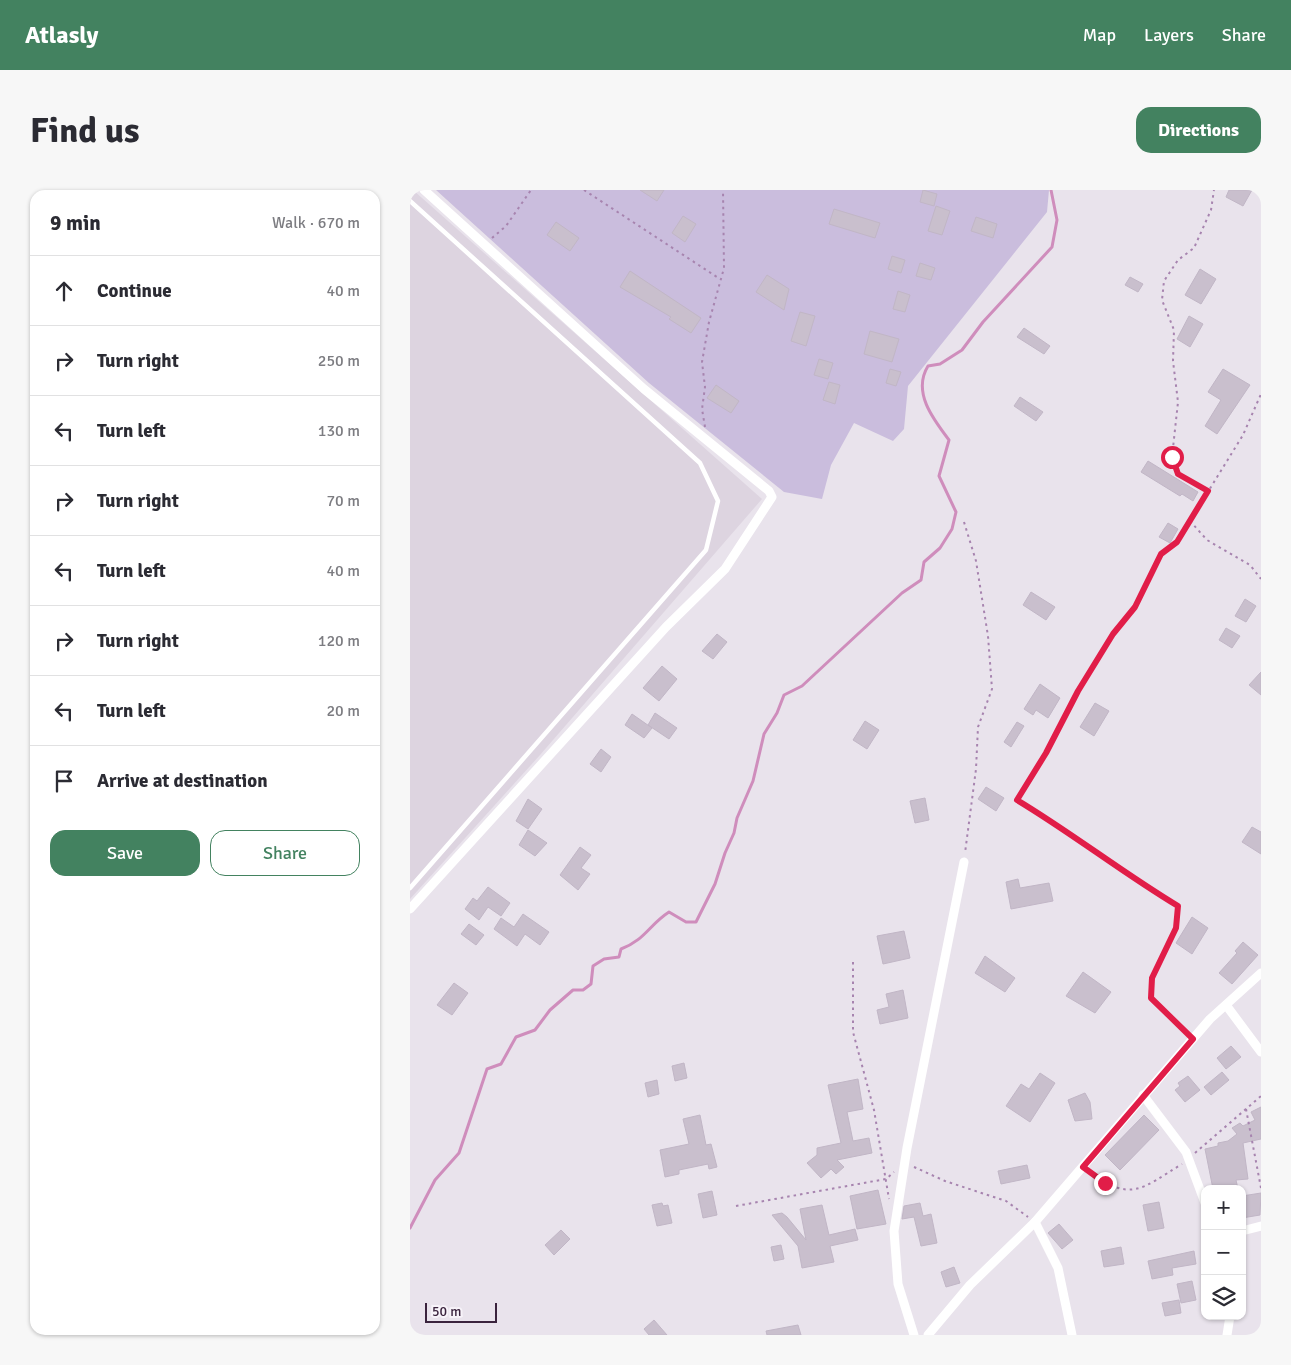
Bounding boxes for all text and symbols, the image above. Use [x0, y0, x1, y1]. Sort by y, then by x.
text: Atlasly [25, 20, 98, 50]
text: Map [1083, 24, 1116, 46]
text: Layers [1144, 24, 1194, 46]
text: Share [1222, 24, 1266, 46]
button: Directions [1136, 107, 1261, 153]
text: Find us [30, 109, 140, 152]
text: 9 min [50, 210, 101, 236]
text: Walk · 670 m [272, 213, 360, 233]
icon: ahead [50, 277, 78, 305]
text: Continue [97, 279, 172, 303]
text: 40 m [326, 281, 360, 301]
icon: right [50, 347, 78, 375]
text: Turn right [97, 349, 179, 373]
text: 250 m [318, 351, 360, 371]
icon: left [50, 417, 78, 445]
text: Turn left [97, 419, 166, 443]
text: 130 m [318, 421, 360, 441]
route start [1161, 446, 1184, 469]
icon: right [50, 487, 78, 515]
text: Turn right [97, 489, 179, 513]
text: 70 m [326, 491, 360, 511]
icon: left [50, 557, 78, 585]
text: Turn left [97, 559, 166, 583]
text: 40 m [326, 561, 360, 581]
icon: right [50, 627, 78, 655]
text: Turn right [97, 629, 179, 653]
text: 120 m [318, 631, 360, 651]
icon: left [50, 697, 78, 725]
text: Turn left [97, 699, 166, 723]
text: 20 m [326, 701, 360, 721]
icon: arrive [50, 767, 78, 795]
text: Arrive at destination [97, 769, 268, 793]
button: Save [50, 830, 200, 876]
button: Share [210, 830, 360, 876]
route end [1094, 1172, 1117, 1195]
map controls [1201, 1185, 1246, 1320]
button: + [1201, 1185, 1246, 1230]
button: − [1201, 1230, 1246, 1275]
button: layers [1201, 1275, 1246, 1320]
scale bar [425, 1300, 498, 1323]
text: 50 m [432, 1303, 461, 1320]

